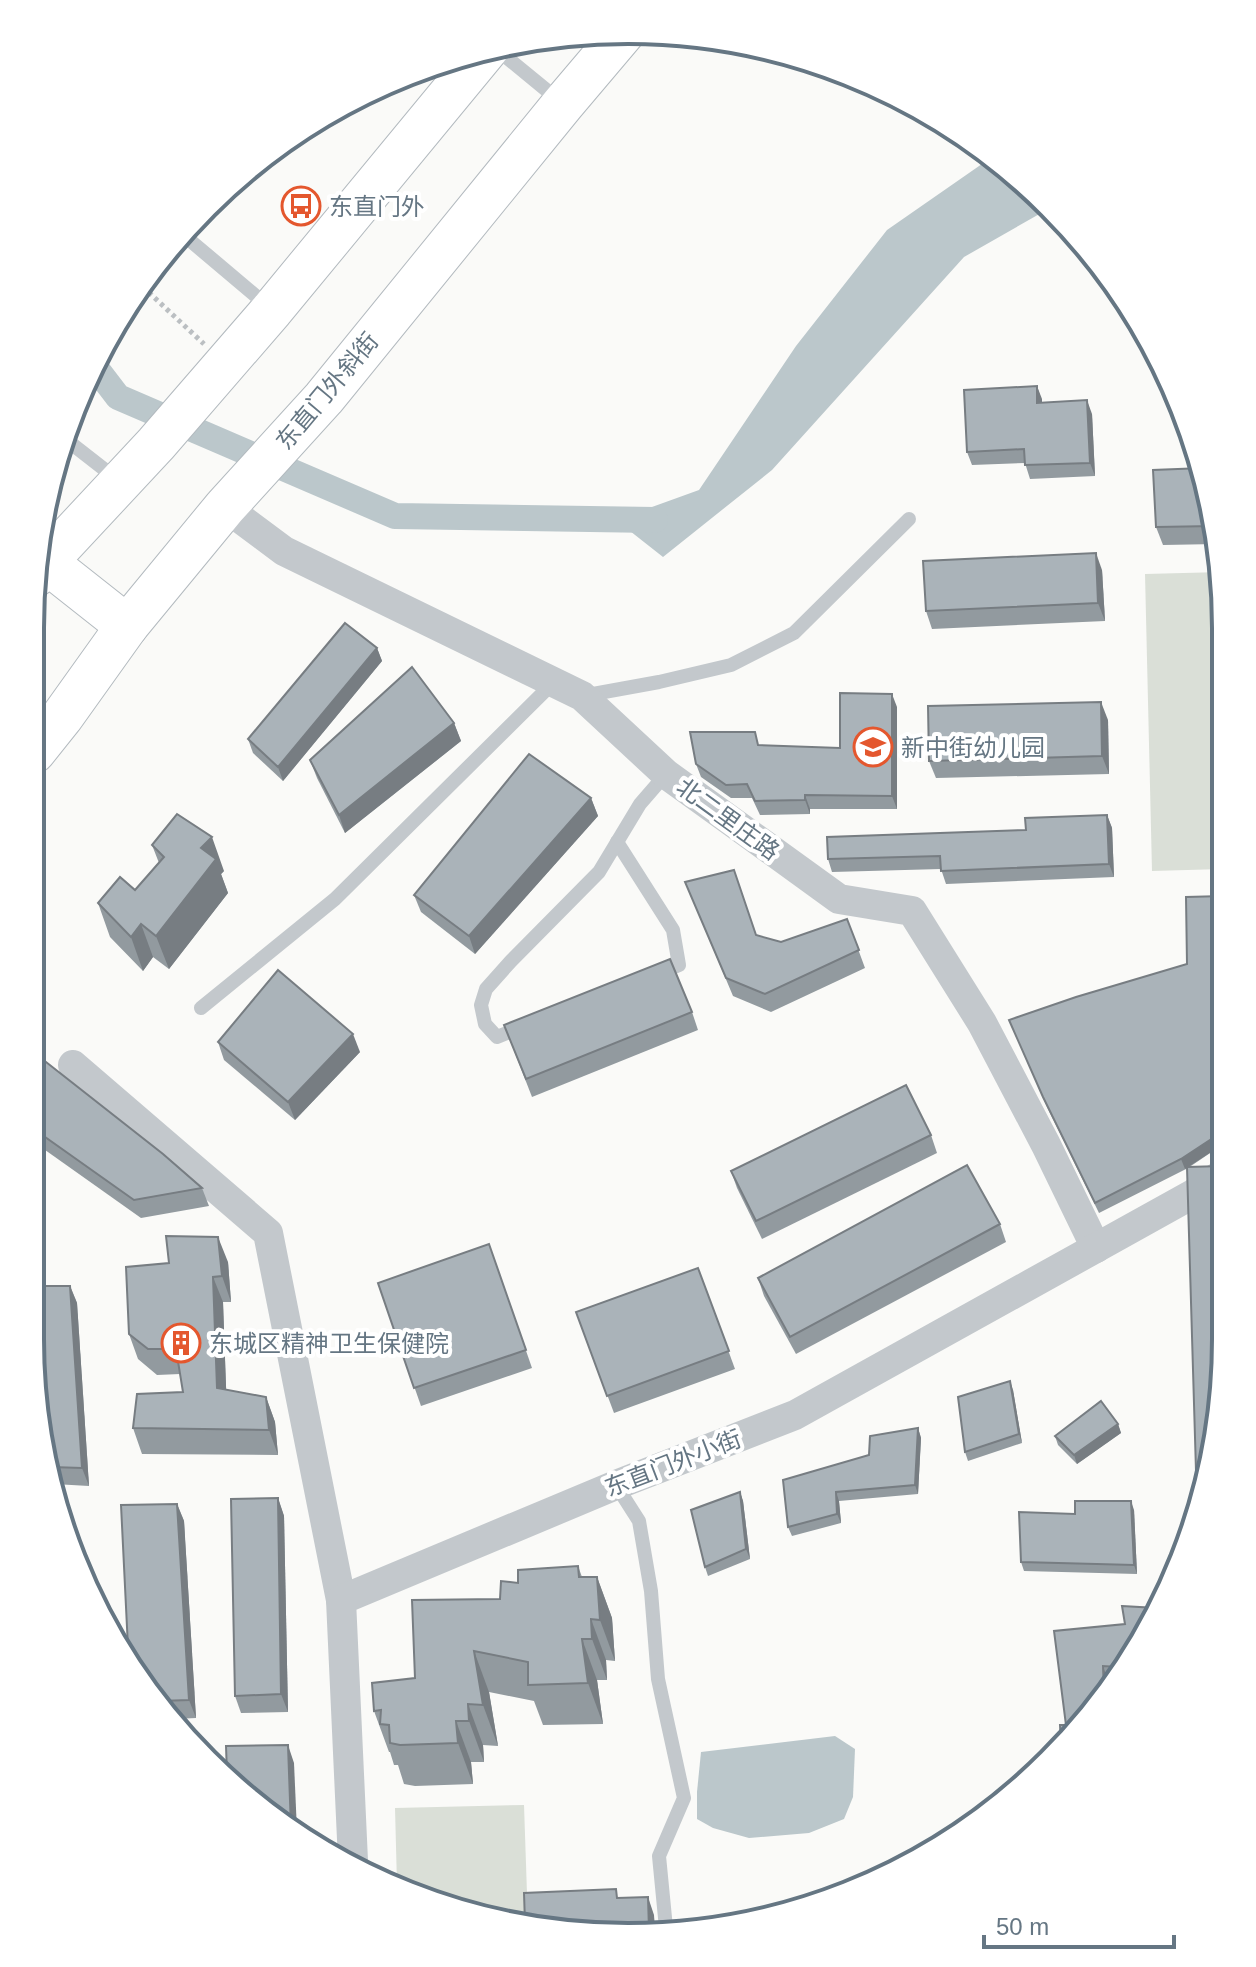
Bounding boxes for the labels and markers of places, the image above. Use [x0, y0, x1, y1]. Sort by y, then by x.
bus stop icon: 东直门外 [280, 185, 322, 227]
place label: 东直门外 [329, 193, 425, 220]
school or university icon: 新中街幼儿园 [852, 726, 894, 768]
place label: 新中街幼儿园 [901, 734, 1045, 761]
building icon: 东城区精神卫生保健院 [160, 1322, 202, 1364]
place label: 东城区精神卫生保健院 [209, 1330, 449, 1357]

